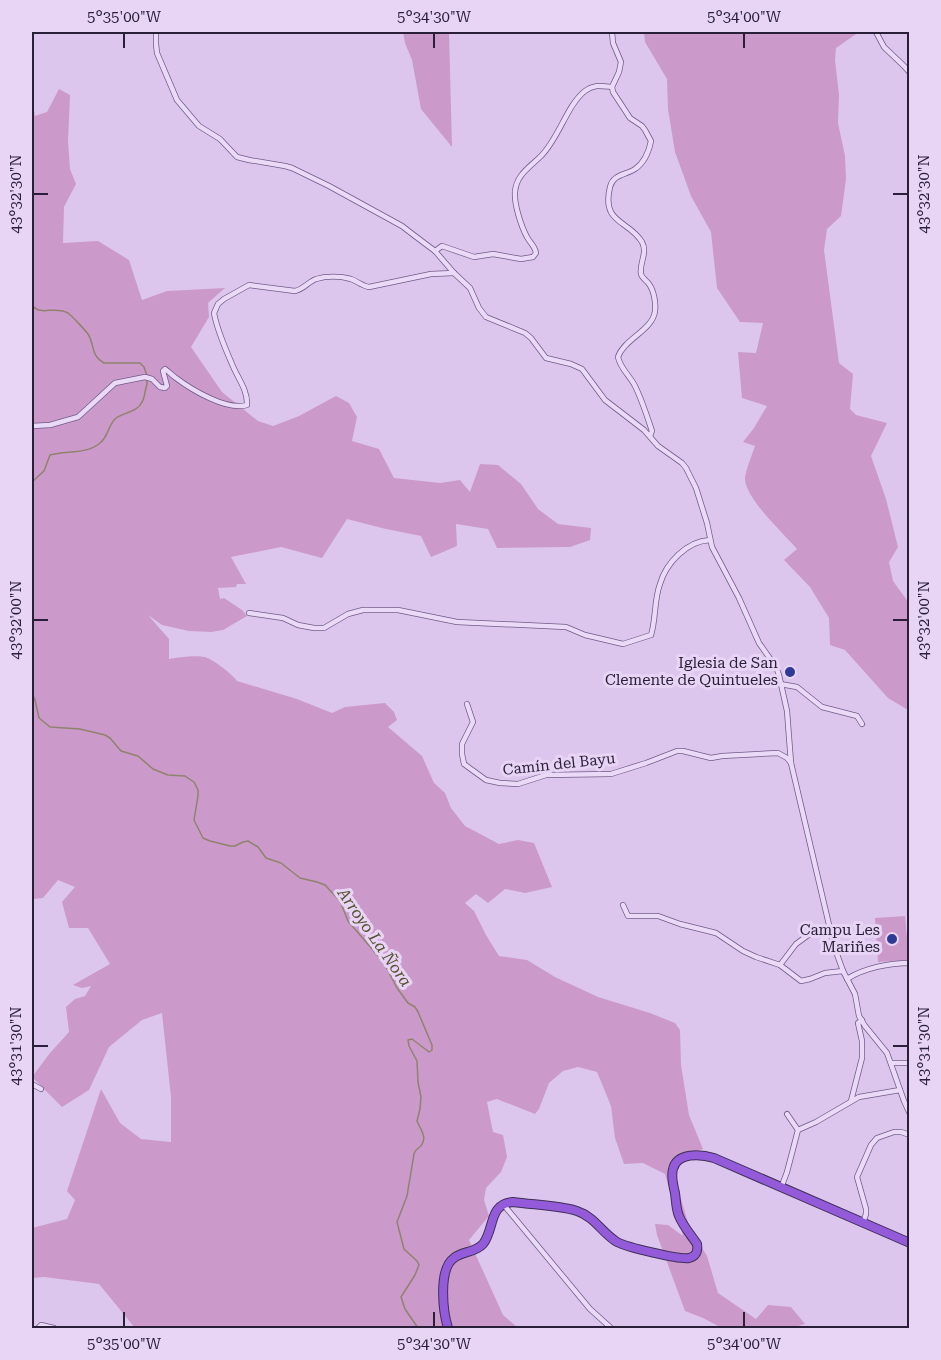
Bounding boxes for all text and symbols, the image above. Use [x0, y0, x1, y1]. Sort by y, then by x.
text: 5°35'00"W [87, 8, 162, 26]
text: 5°34'30"W [397, 8, 472, 26]
text: 5°34'00"W [707, 8, 782, 26]
text: 43°32'30"N [7, 154, 25, 234]
text: 43°32'30"N [915, 154, 933, 234]
text: 43°32'00"N [7, 580, 25, 660]
text: 43°32'00"N [915, 580, 933, 660]
place label: Iglesia de San Clemente de Quintueles [605, 654, 778, 689]
marker: Iglesia de San Clemente de Quintueles [783, 665, 797, 679]
street label: Camín del Bayu [502, 749, 617, 779]
water label: Arroyo La Ñora [333, 884, 416, 990]
place label: Campu Les Mariñes [800, 921, 880, 956]
marker: Campu Les Mariñes [885, 932, 899, 946]
text: 43°31'30"N [7, 1006, 25, 1086]
text: 43°31'30"N [915, 1006, 933, 1086]
text: 5°35'00"W [87, 1335, 162, 1353]
text: 5°34'30"W [397, 1335, 472, 1353]
text: 5°34'00"W [707, 1335, 782, 1353]

